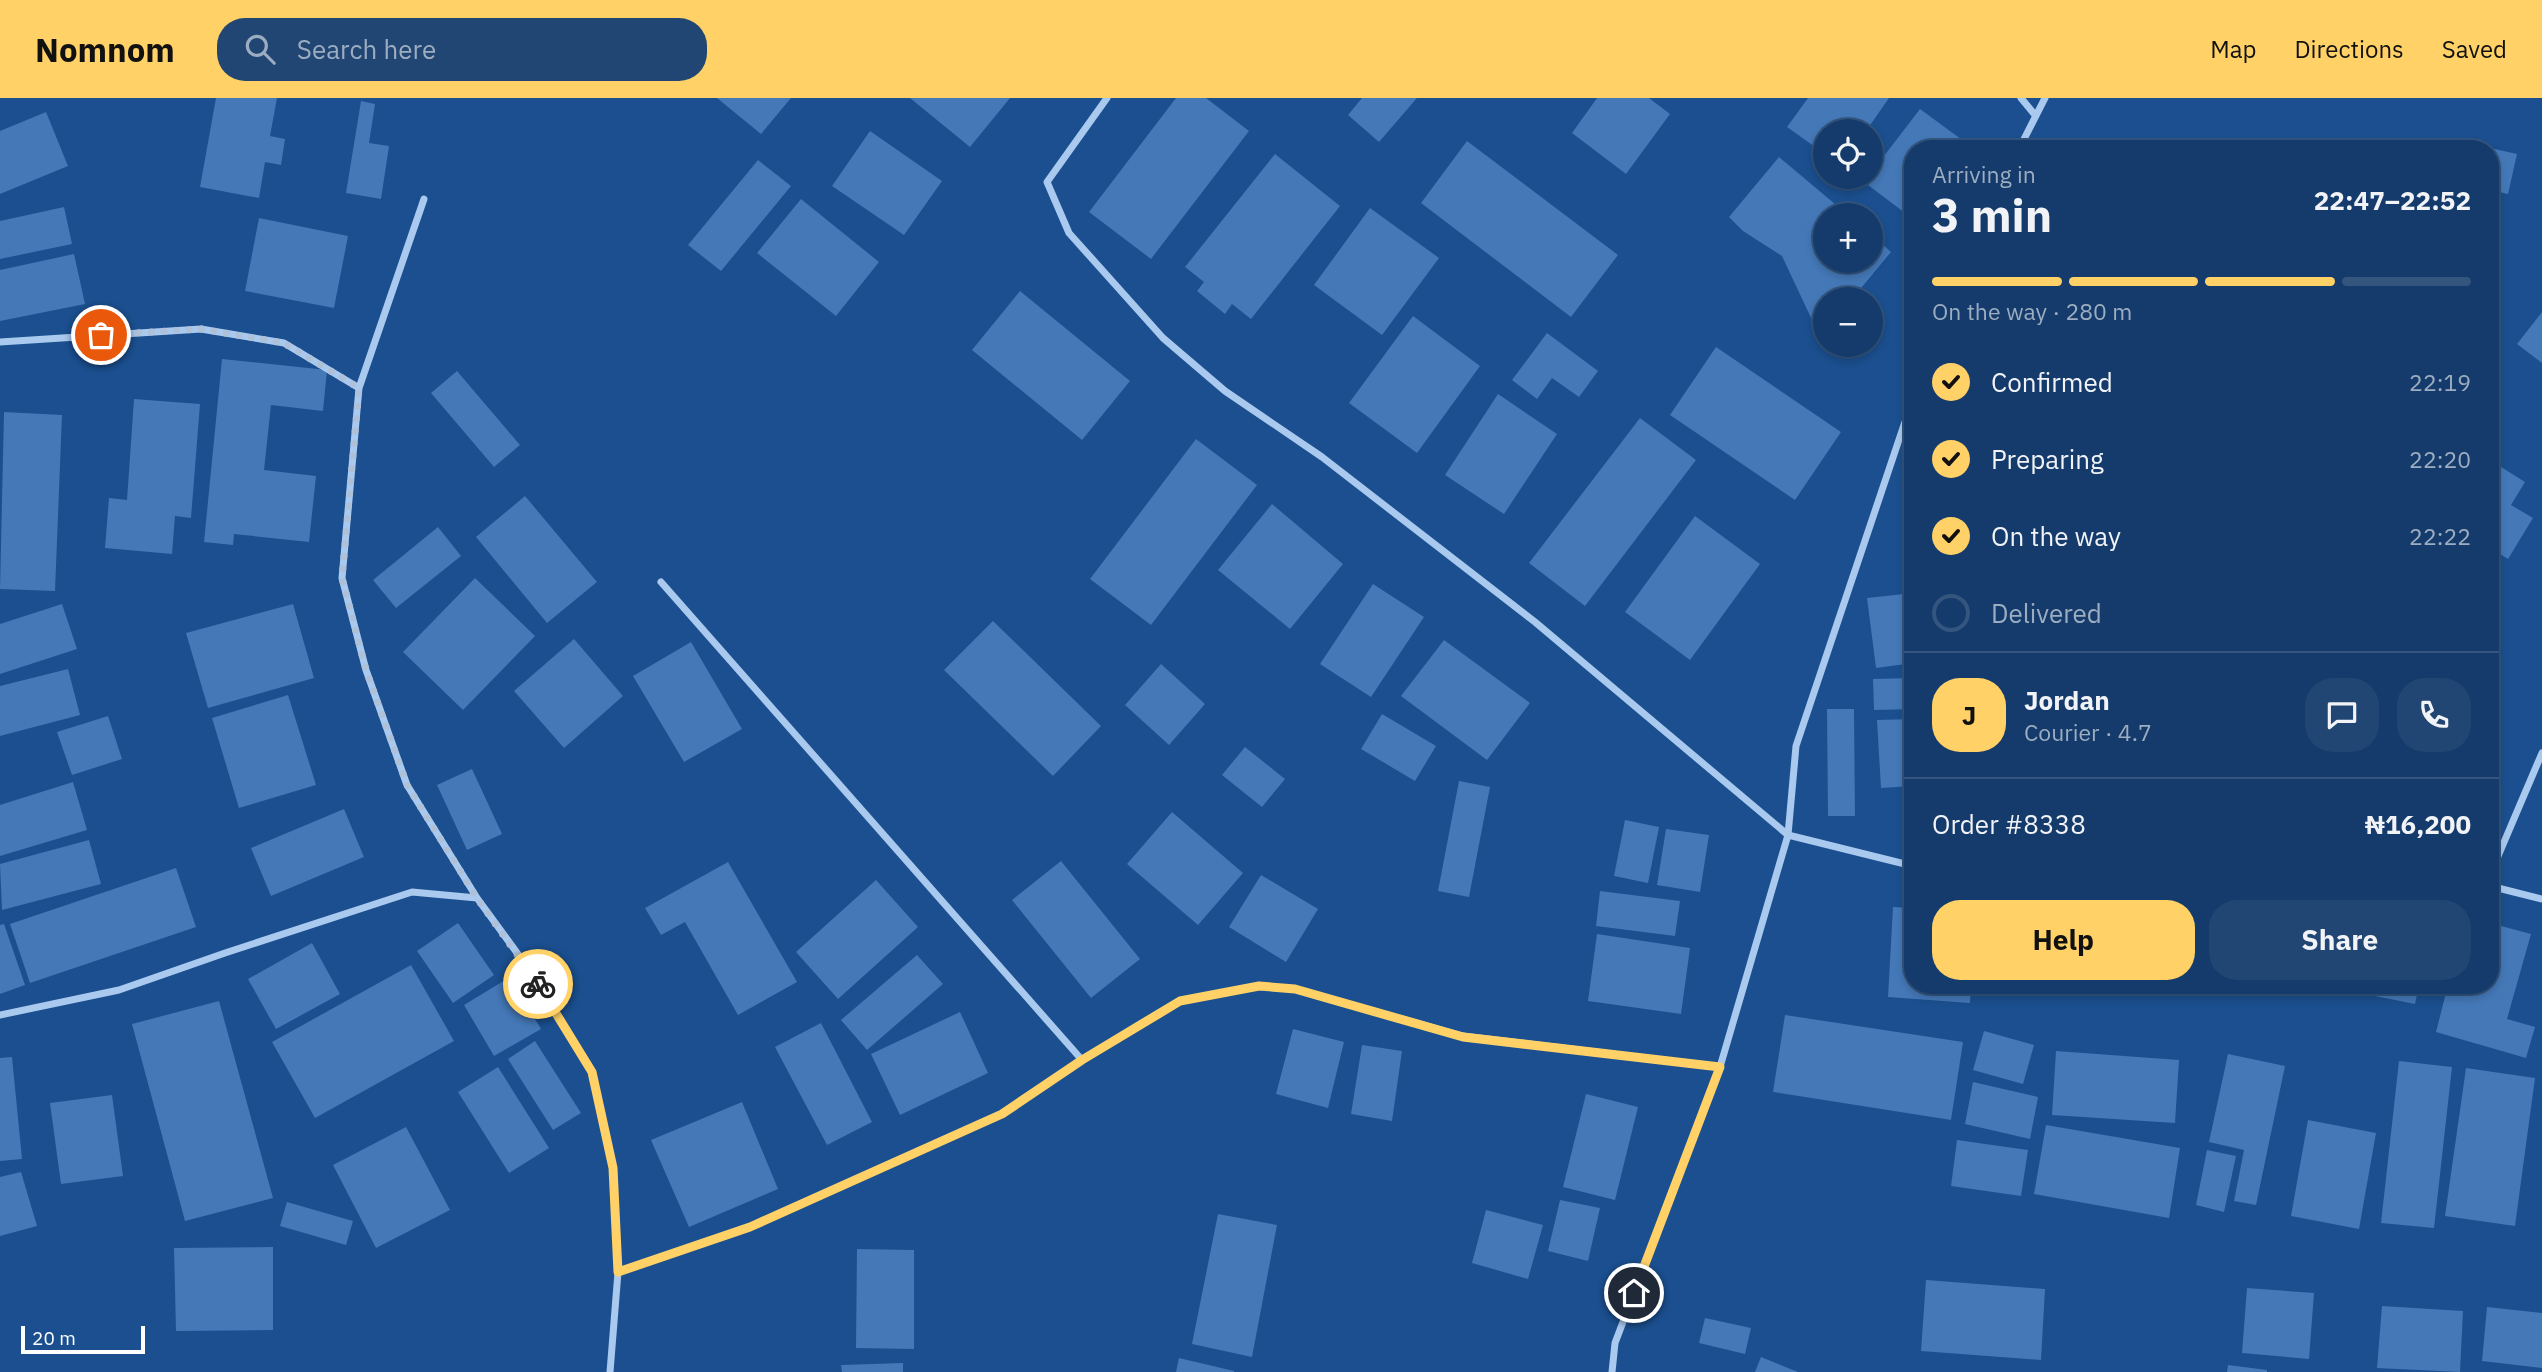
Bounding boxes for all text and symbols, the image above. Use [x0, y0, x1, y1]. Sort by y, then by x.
search box [217, 18, 707, 81]
text: Nomnom [35, 28, 175, 71]
icon: search [241, 30, 279, 68]
text: Search here [297, 32, 436, 66]
text: Map [2210, 33, 2256, 65]
text: Directions [2294, 33, 2404, 65]
text: Saved [2442, 33, 2507, 65]
map controls [1813, 119, 1883, 357]
button: locate [1813, 119, 1883, 189]
text: Arriving in [1932, 159, 2036, 189]
text: 22:47–22:52 [2314, 183, 2471, 217]
text: 3 min [1932, 185, 2052, 245]
button: + [1813, 203, 1883, 273]
button: − [1813, 287, 1883, 357]
text: On the way · 280 m [1932, 296, 2132, 326]
pin [71, 305, 131, 365]
icon: bag [82, 316, 120, 354]
icon: check [1932, 363, 1970, 401]
text: Confirmed [1991, 365, 2113, 399]
text: 22:19 [2409, 367, 2471, 397]
icon: check [1932, 440, 1970, 478]
text: Preparing [1991, 442, 2104, 476]
text: 22:20 [2409, 444, 2471, 474]
icon: check [1932, 517, 1970, 555]
text: On the way [1991, 519, 2121, 553]
text: 22:22 [2409, 521, 2471, 551]
text: Delivered [1991, 596, 2102, 630]
button: chat [2305, 678, 2379, 752]
button: phone [2397, 678, 2471, 752]
text: Jordan [2024, 683, 2110, 717]
text: J [1962, 698, 1976, 732]
text: Courier · 4.7 [2024, 717, 2152, 747]
text: Order #8338 [1932, 807, 2086, 841]
text: ₦16,200 [2365, 807, 2471, 841]
button: Help [1932, 900, 2195, 980]
button: Share [2209, 900, 2471, 980]
courier [503, 949, 573, 1019]
icon: bike [519, 965, 557, 1003]
pin [1604, 1263, 1664, 1323]
icon: home [1615, 1274, 1653, 1312]
scale bar [21, 1323, 145, 1355]
text: 20 m [32, 1326, 76, 1350]

